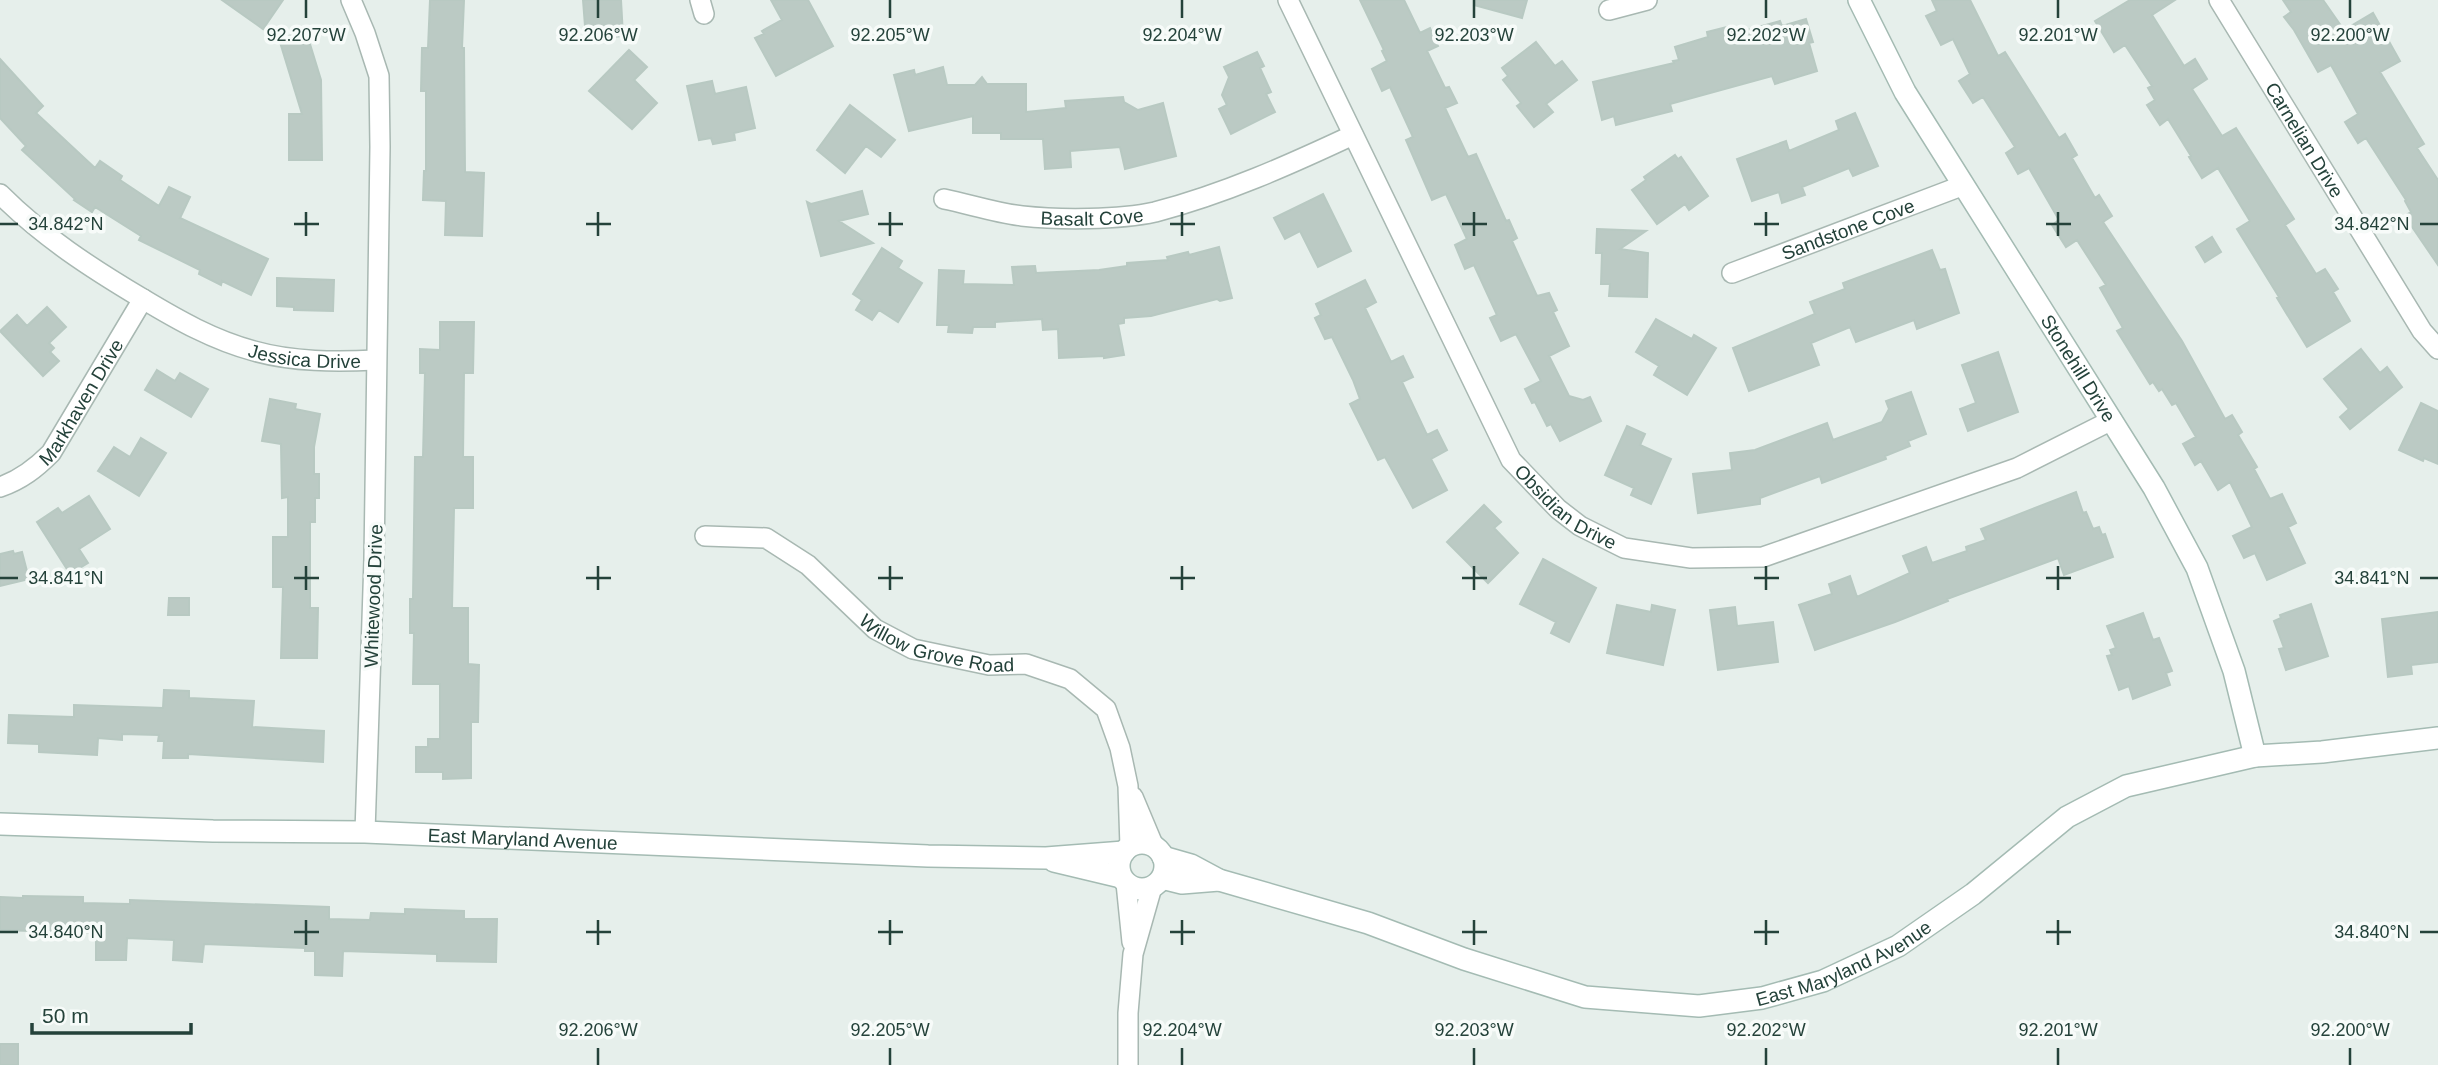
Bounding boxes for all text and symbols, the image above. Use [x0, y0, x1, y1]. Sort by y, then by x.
text: 92.207°W [266, 25, 346, 45]
text: 92.206°W [558, 25, 638, 45]
text: 92.205°W [850, 25, 930, 45]
text: 92.204°W [1142, 25, 1222, 45]
text: 92.203°W [1434, 25, 1514, 45]
text: 92.202°W [1726, 25, 1806, 45]
text: 92.201°W [2018, 25, 2098, 45]
text: 92.200°W [2310, 25, 2390, 45]
street label: Carnelian Drive [2261, 79, 2348, 201]
street label: Sandstone Cove [1779, 195, 1918, 264]
street label: Basalt Cove [1040, 204, 1145, 230]
text: 34.842°N [28, 214, 104, 234]
text: 34.842°N [2334, 214, 2410, 234]
street label: Stonehill Drive [2037, 311, 2120, 426]
street label: Markhaven Drive [35, 335, 128, 470]
street label: Jessica Drive [246, 340, 361, 372]
street label: Obsidian Drive [1510, 461, 1620, 553]
street label: Whitewood Drive [361, 524, 386, 668]
text: 34.841°N [28, 568, 104, 588]
text: 34.841°N [2334, 568, 2410, 588]
street label: Willow Grove Road [855, 610, 1014, 677]
street label: East Maryland Avenue [427, 825, 618, 854]
street label: East Maryland Avenue [1753, 916, 1935, 1010]
text: 34.840°N [28, 922, 104, 942]
text: 34.840°N [2334, 922, 2410, 942]
scale bar [32, 992, 191, 1036]
text: 50 m [42, 1004, 89, 1027]
text: 92.206°W [558, 1020, 638, 1040]
text: 92.205°W [850, 1020, 930, 1040]
text: 92.204°W [1142, 1020, 1222, 1040]
text: 92.203°W [1434, 1020, 1514, 1040]
text: 92.202°W [1726, 1020, 1806, 1040]
text: 92.201°W [2018, 1020, 2098, 1040]
text: 92.200°W [2310, 1020, 2390, 1040]

